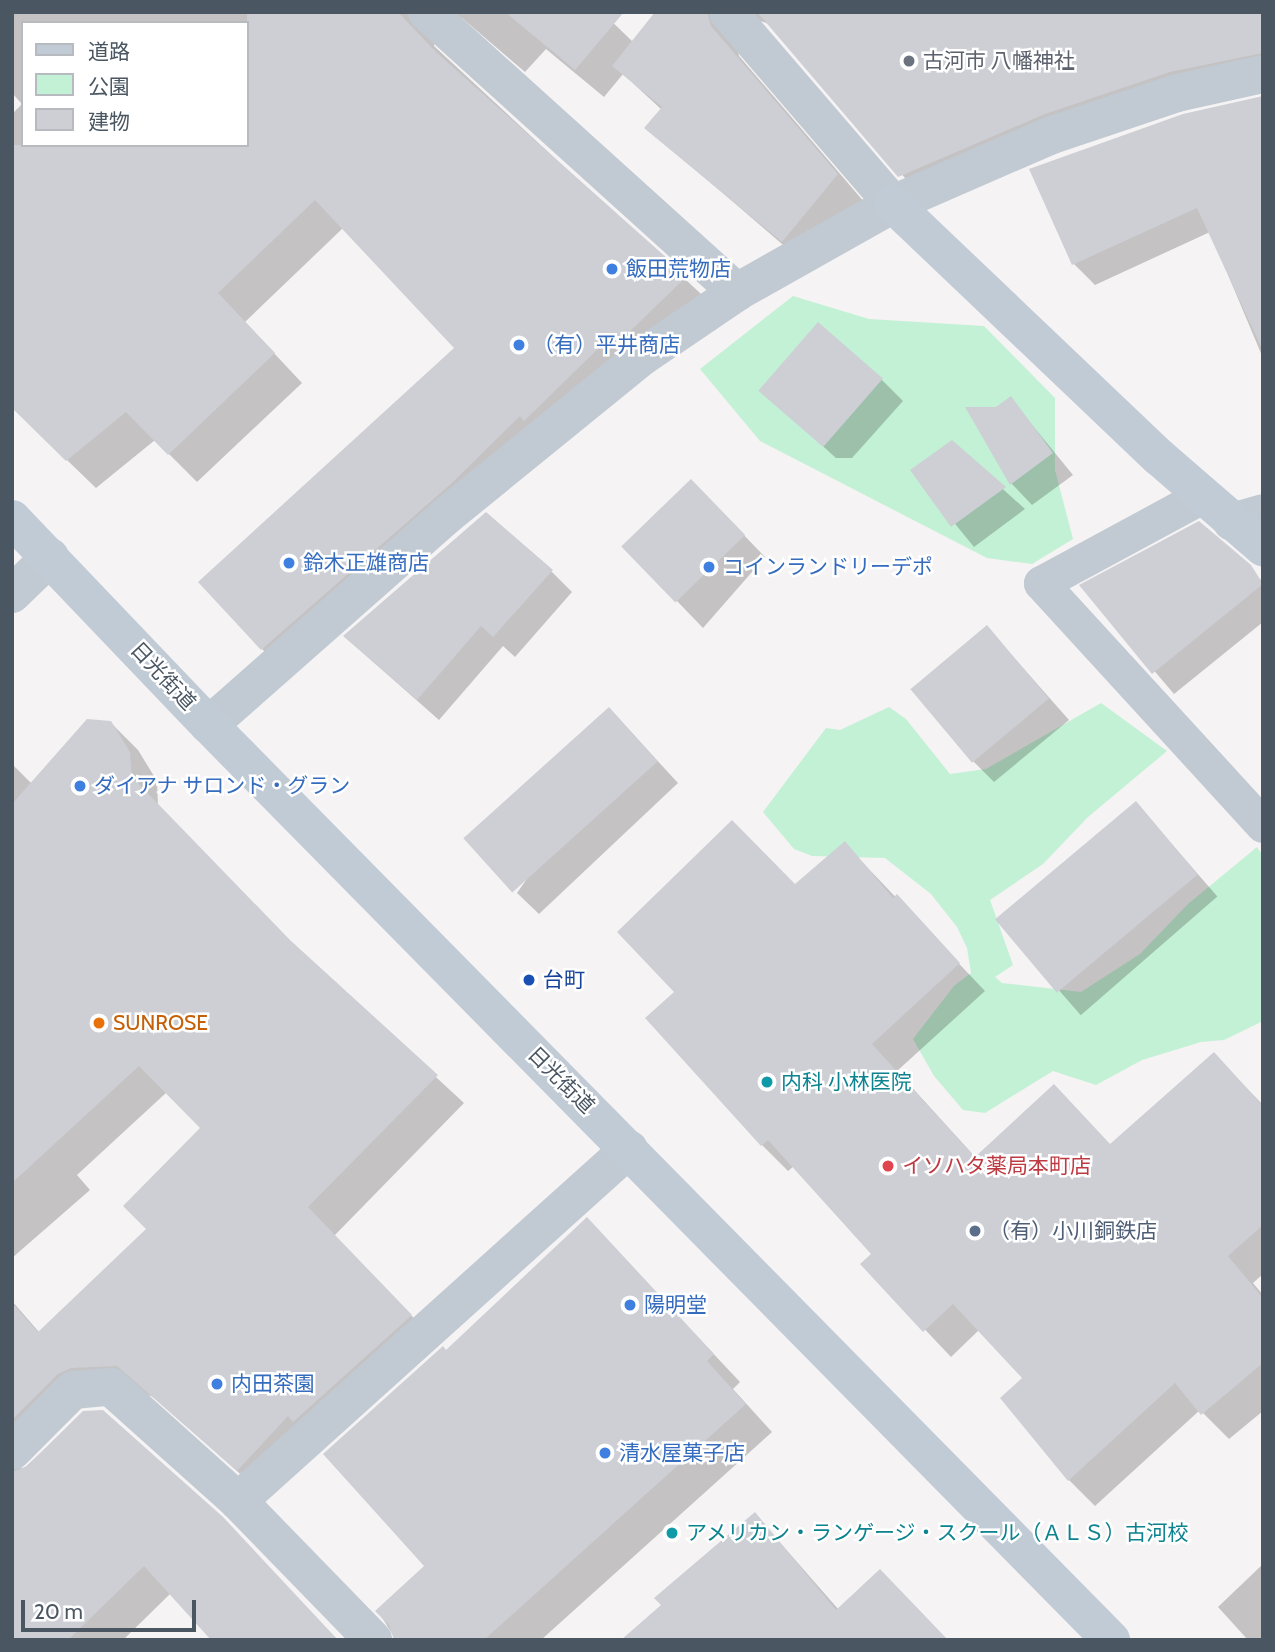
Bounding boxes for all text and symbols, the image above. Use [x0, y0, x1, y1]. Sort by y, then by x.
legend [21, 21, 248, 147]
text: 道路 [88, 39, 130, 64]
place label: 古河市 八幡神社 [923, 48, 1075, 74]
marker: 古河市 八幡神社 [901, 53, 917, 69]
text: 公園 [88, 74, 130, 99]
text: 建物 [88, 109, 130, 134]
place label: 飯田荒物店 [626, 256, 731, 282]
marker: 飯田荒物店 [604, 261, 620, 277]
place label: （有）平井商店 [533, 332, 680, 358]
marker: （有）平井商店 [511, 337, 527, 353]
place label: 鈴木正雄商店 [303, 550, 429, 576]
place label: コインランドリーデポ [723, 554, 933, 580]
marker: 鈴木正雄商店 [281, 555, 297, 571]
marker: コインランドリーデポ [701, 559, 717, 575]
street label: 日光街道 [125, 637, 201, 715]
place label: ダイアナ サロンド・グラン [94, 773, 351, 799]
marker: ダイアナ サロンド・グラン [72, 778, 88, 794]
place label: 台町 [543, 967, 585, 993]
marker: 台町 [521, 972, 537, 988]
place label: SUNROSE [113, 1010, 208, 1036]
marker: SUNROSE [91, 1015, 107, 1031]
street label: 日光街道 [522, 1041, 600, 1119]
place label: 内科 小林医院 [781, 1069, 912, 1095]
marker: 内科 小林医院 [759, 1074, 775, 1090]
place label: イソハタ薬局本町店 [902, 1153, 1091, 1179]
marker: イソハタ薬局本町店 [880, 1158, 896, 1174]
place label: （有）小川銅鉄店 [989, 1218, 1157, 1244]
marker: （有）小川銅鉄店 [967, 1223, 983, 1239]
place label: 陽明堂 [644, 1292, 707, 1318]
marker: 陽明堂 [622, 1297, 638, 1313]
place label: 内田茶園 [231, 1371, 315, 1397]
marker: 内田茶園 [209, 1376, 225, 1392]
place label: 清水屋菓子店 [619, 1440, 745, 1466]
marker: 清水屋菓子店 [597, 1445, 613, 1461]
place label: アメリカン・ランゲージ・スクール（ＡＬＳ）古河校 [686, 1520, 1190, 1546]
marker: アメリカン・ランゲージ・スクール（ＡＬＳ）古河校 [664, 1525, 680, 1541]
scale bar [24, 1586, 200, 1630]
text: 20 m [34, 1599, 83, 1624]

